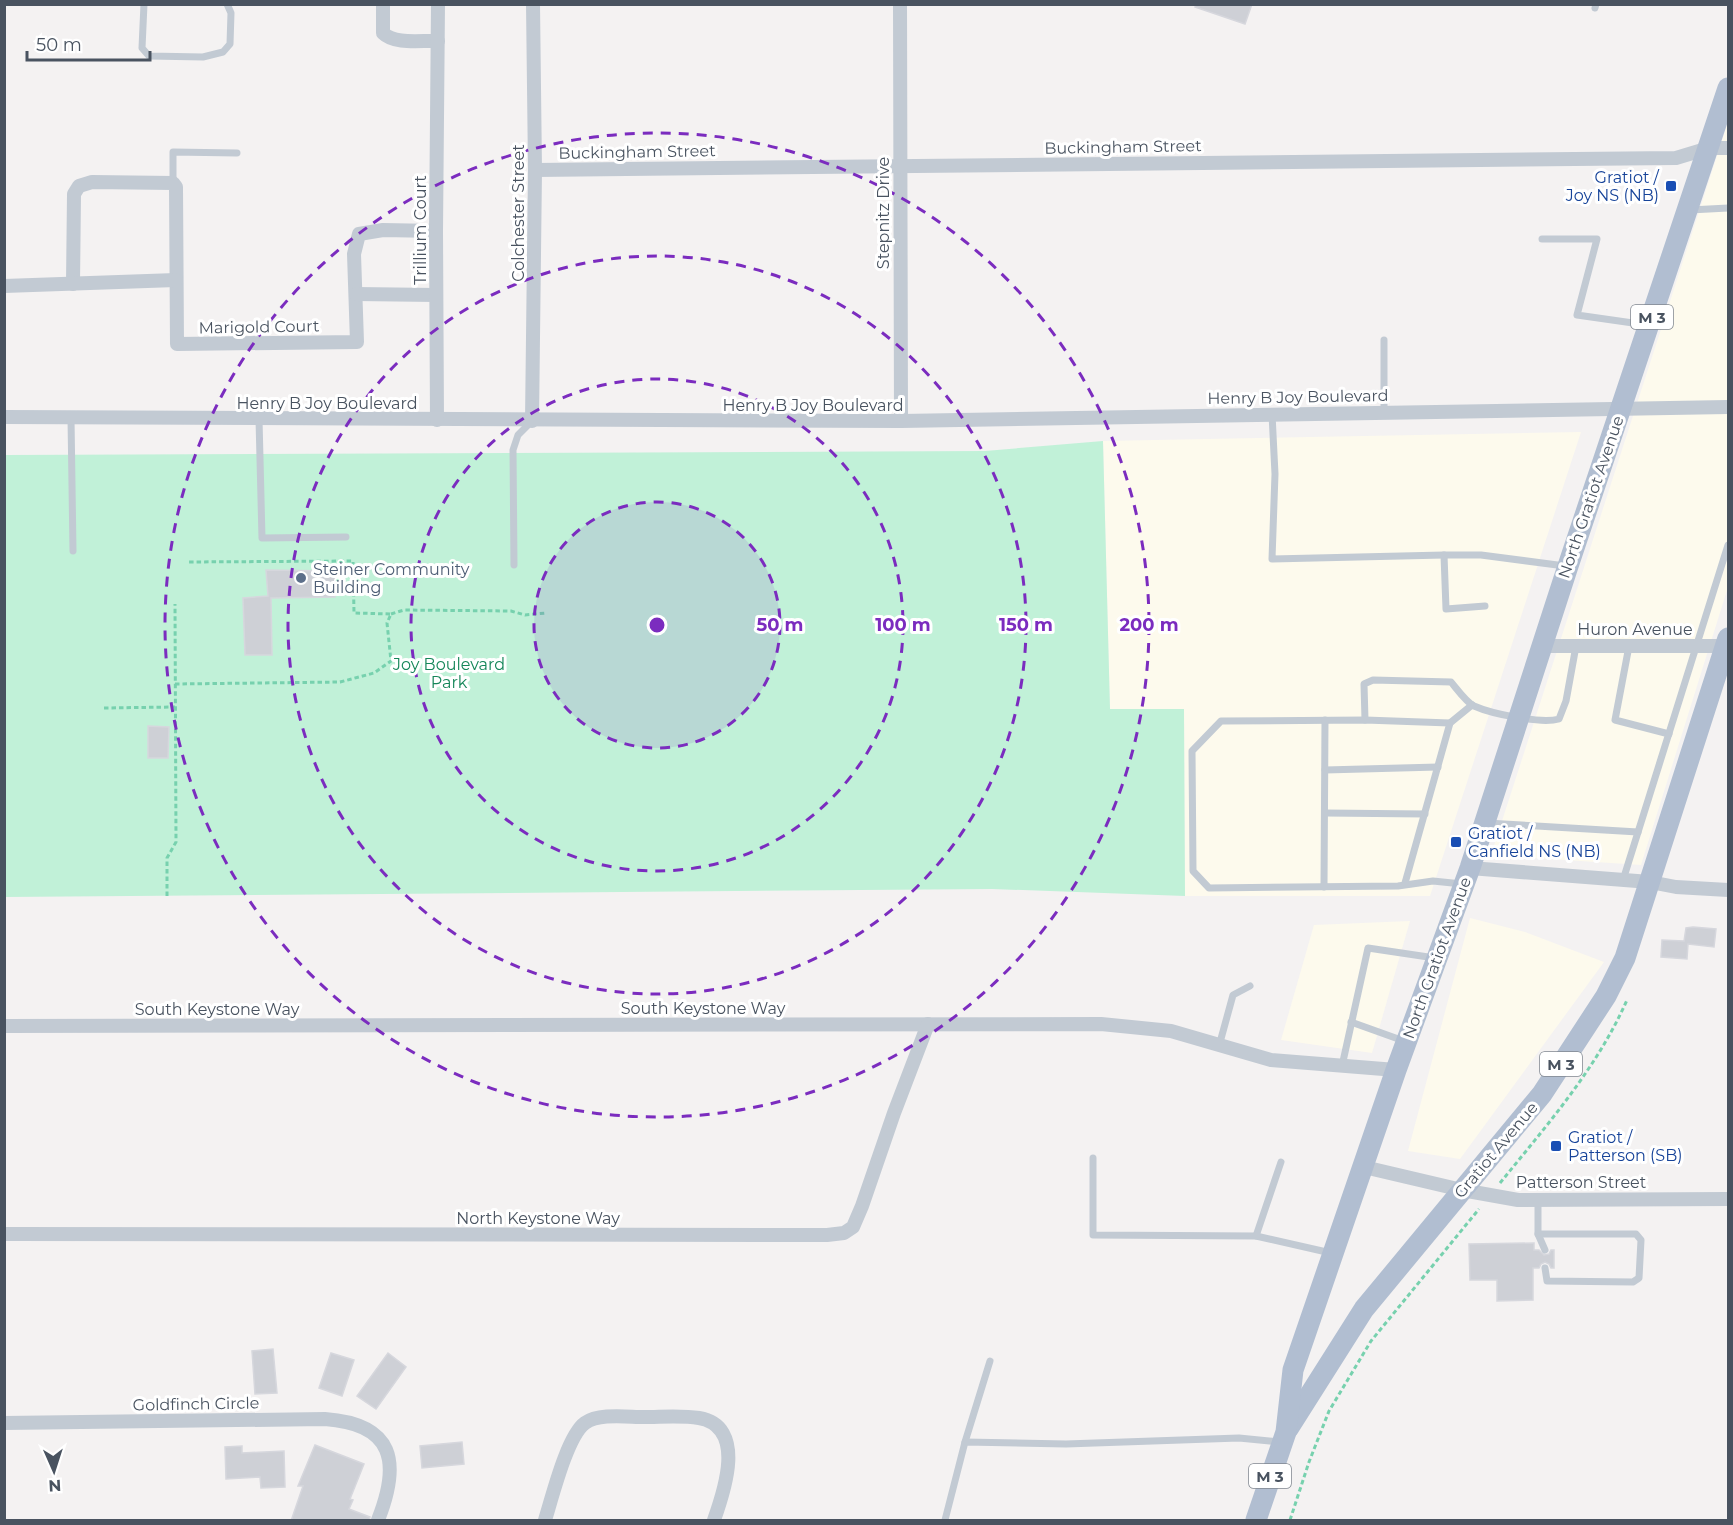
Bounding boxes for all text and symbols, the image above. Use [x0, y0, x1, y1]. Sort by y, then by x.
scale bar [27, 24, 150, 62]
text: 50 m [36, 34, 82, 56]
street label: Buckingham Street [1044, 136, 1202, 158]
street label: Buckingham Street [558, 141, 716, 163]
street label: Colchester Street [509, 144, 528, 282]
street label: Stepnitz Drive [874, 157, 893, 269]
place label: Gratiot / Joy NS (NB) [1565, 168, 1660, 205]
street label: Trillium Court [411, 175, 430, 285]
marker: Gratiot / Joy NS (NB) [1664, 179, 1678, 193]
road number: M 3 [1631, 305, 1673, 329]
street label: Marigold Court [199, 316, 320, 338]
street label: Henry B Joy Boulevard [1207, 386, 1389, 408]
street label: Henry B Joy Boulevard [236, 394, 418, 413]
street label: Henry B Joy Boulevard [722, 396, 904, 415]
street label: North Gratiot Avenue [1554, 413, 1628, 581]
place label: Steiner Community Building [313, 560, 470, 597]
marker: Steiner Community Building [294, 571, 308, 585]
text: 50 m [757, 614, 803, 636]
text: 100 m [875, 614, 931, 636]
text: 150 m [999, 614, 1053, 636]
text: 200 m [1119, 614, 1179, 636]
centre of rings [647, 615, 667, 635]
street label: Huron Avenue [1577, 620, 1693, 639]
park label: Joy Boulevard Park [392, 655, 505, 692]
place label: Gratiot / Canfield NS (NB) [1468, 824, 1601, 861]
marker: Gratiot / Canfield NS (NB) [1449, 835, 1463, 849]
street label: North Gratiot Avenue [1399, 875, 1475, 1041]
street label: South Keystone Way [621, 999, 786, 1018]
street label: South Keystone Way [135, 1000, 300, 1019]
road number: M 3 [1540, 1052, 1582, 1076]
street label: Gratiot Avenue [1450, 1098, 1542, 1202]
place label: Gratiot / Patterson (SB) [1568, 1128, 1682, 1165]
marker: Gratiot / Patterson (SB) [1549, 1139, 1563, 1153]
street label: Patterson Street [1516, 1173, 1647, 1192]
street label: North Keystone Way [456, 1209, 620, 1228]
street label: Goldfinch Circle [133, 1393, 259, 1415]
north arrow [24, 1441, 84, 1501]
road number: M 3 [1249, 1464, 1291, 1488]
text: N [48, 1476, 62, 1495]

